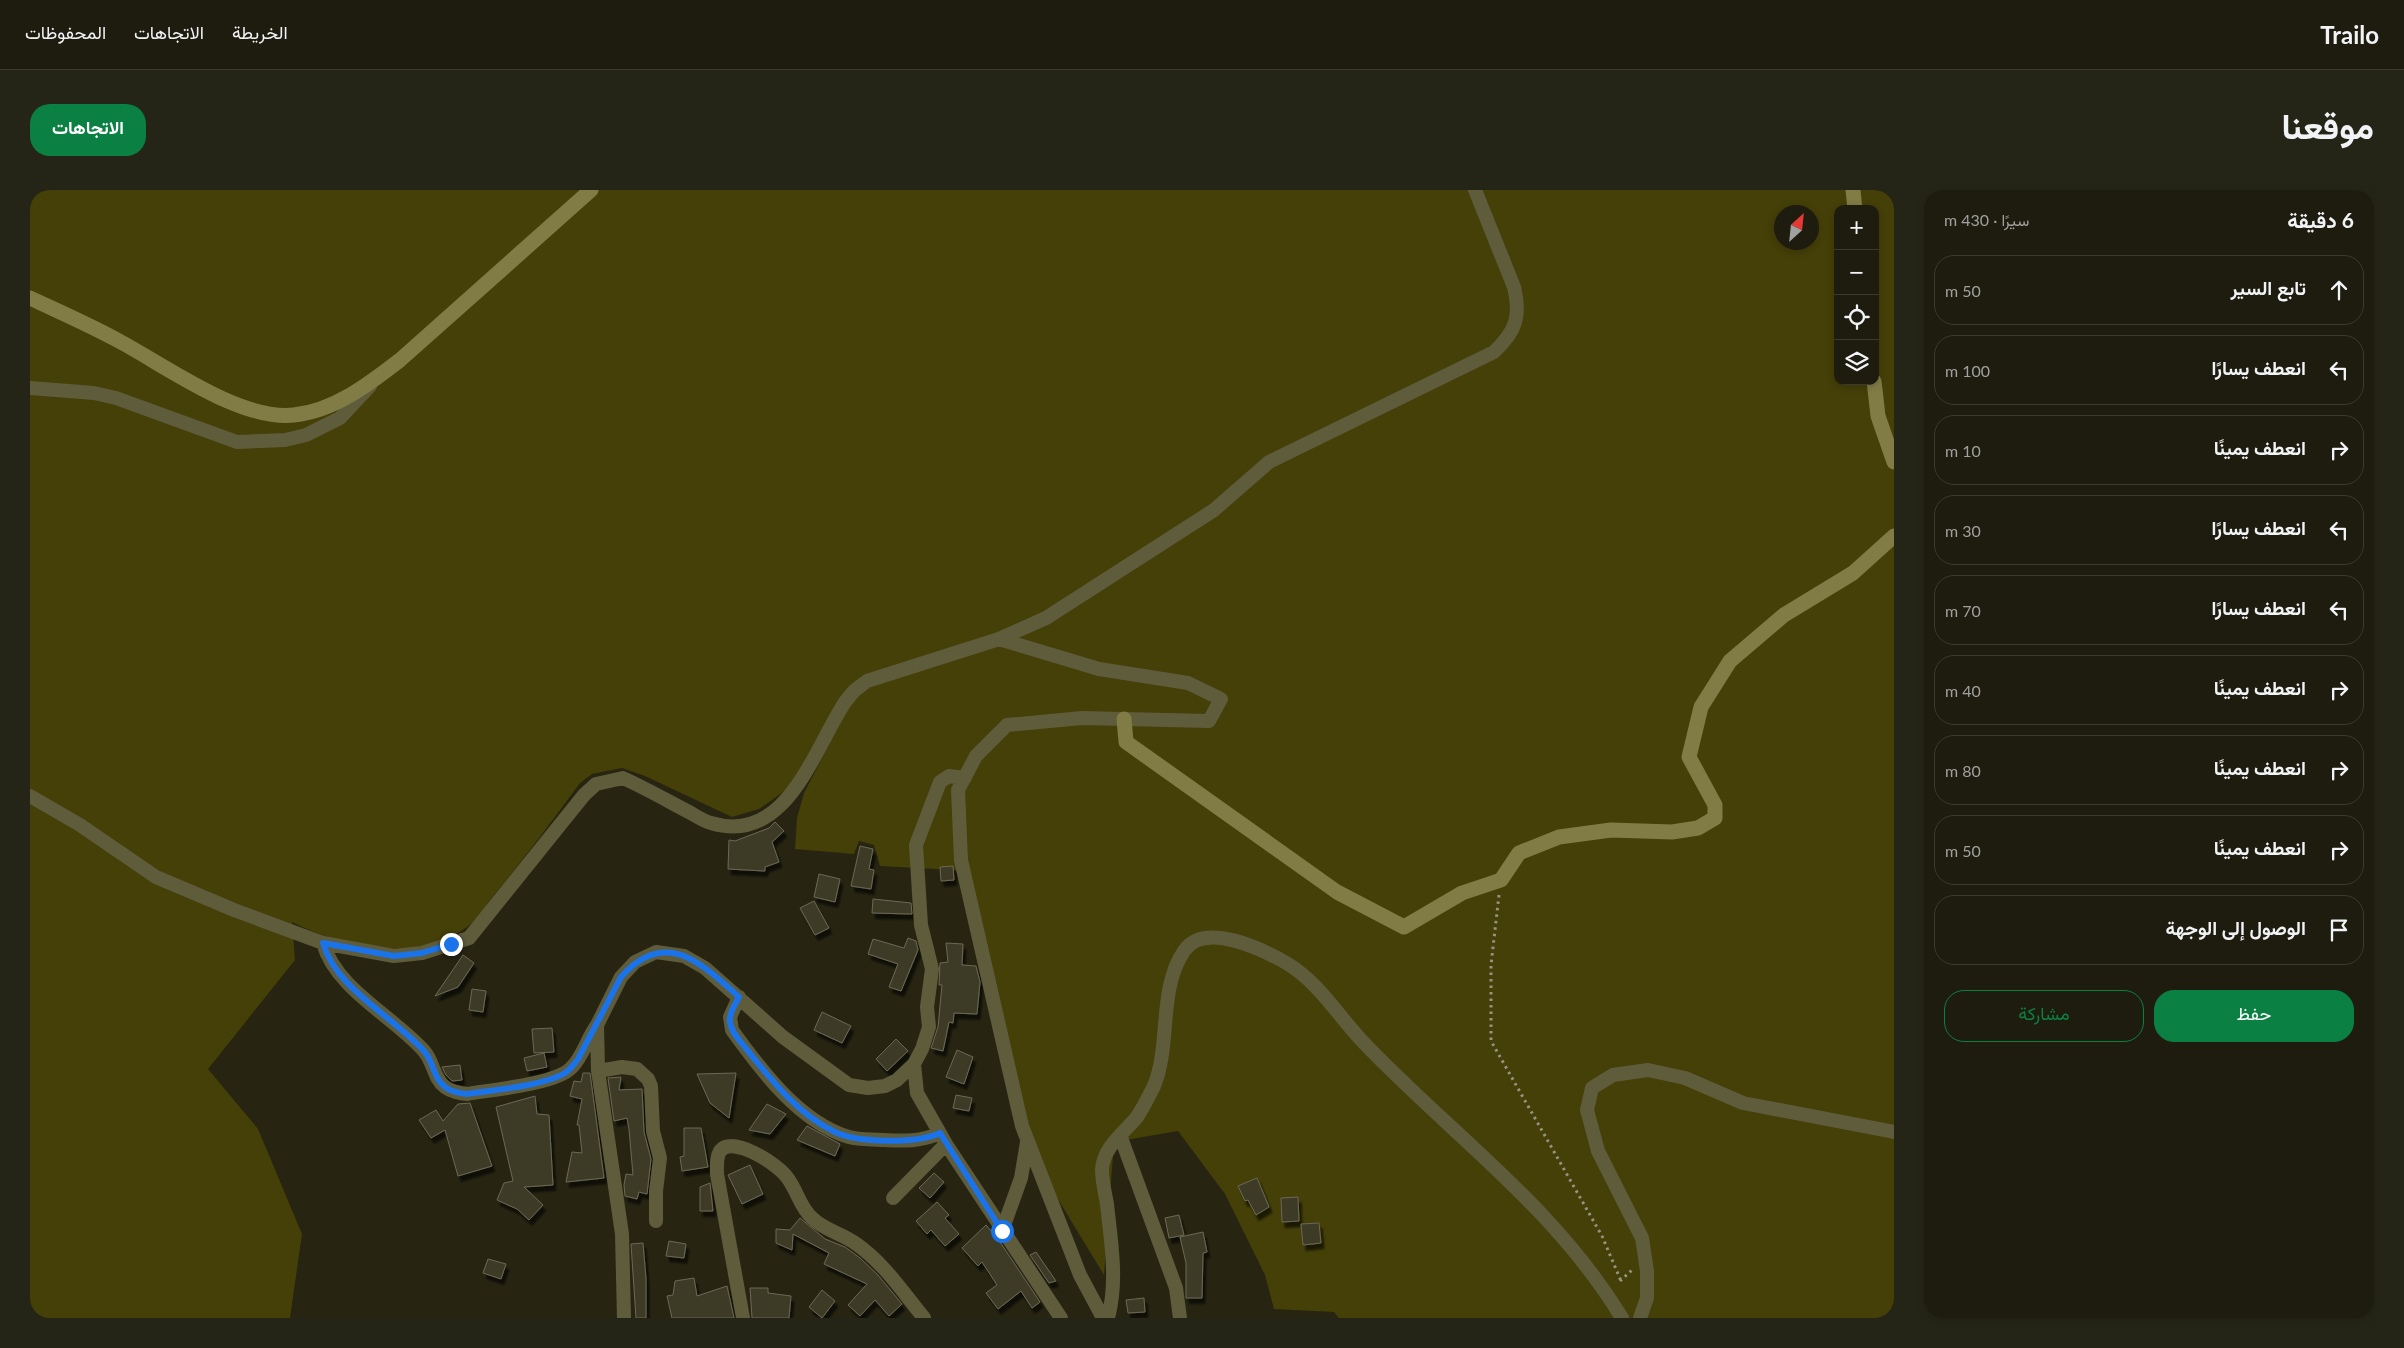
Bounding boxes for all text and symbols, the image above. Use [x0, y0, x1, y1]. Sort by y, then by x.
text: Trailo [2320, 20, 2379, 49]
text: المحفوظات [25, 21, 106, 43]
text: الاتجاهات [134, 21, 204, 43]
text: الخريطة [232, 21, 288, 43]
button: الاتجاهات [30, 104, 146, 156]
text: موقعنا [2281, 104, 2374, 146]
north arrow [1774, 205, 1819, 250]
map controls [1834, 205, 1879, 385]
button: + [1834, 205, 1879, 250]
text: 6 دقيقة [2287, 207, 2354, 232]
text: سيرًا · 430 m [1944, 210, 2029, 229]
button: − [1834, 250, 1879, 295]
text: تابع السير [2231, 276, 2306, 299]
icon: ahead [2325, 276, 2353, 304]
text: 50 m [1945, 281, 1981, 300]
button: locate [1834, 295, 1879, 340]
button: layers [1834, 340, 1879, 385]
text: انعطف يسارًا [2211, 356, 2306, 379]
icon: left [2325, 356, 2353, 384]
text: 100 m [1945, 361, 1990, 380]
text: انعطف يمينًا [2214, 436, 2306, 459]
icon: right [2325, 436, 2353, 464]
text: 10 m [1945, 441, 1981, 460]
text: انعطف يسارًا [2211, 516, 2306, 539]
icon: left [2325, 516, 2353, 544]
text: 30 m [1945, 521, 1981, 540]
text: انعطف يسارًا [2211, 596, 2306, 619]
icon: left [2325, 596, 2353, 624]
text: 70 m [1945, 601, 1981, 620]
text: انعطف يمينًا [2214, 676, 2306, 699]
icon: right [2325, 676, 2353, 704]
text: 40 m [1945, 681, 1981, 700]
text: انعطف يمينًا [2214, 756, 2306, 779]
icon: right [2325, 756, 2353, 784]
text: 80 m [1945, 761, 1981, 780]
text: انعطف يمينًا [2214, 836, 2306, 859]
icon: right [2325, 836, 2353, 864]
text: 50 m [1945, 841, 1981, 860]
text: الوصول إلى الوجهة [2165, 916, 2306, 939]
icon: arrive [2325, 916, 2353, 944]
route end [440, 933, 463, 956]
button: مشاركة [1944, 990, 2144, 1042]
button: حفظ [2154, 990, 2354, 1042]
route start [991, 1220, 1014, 1243]

